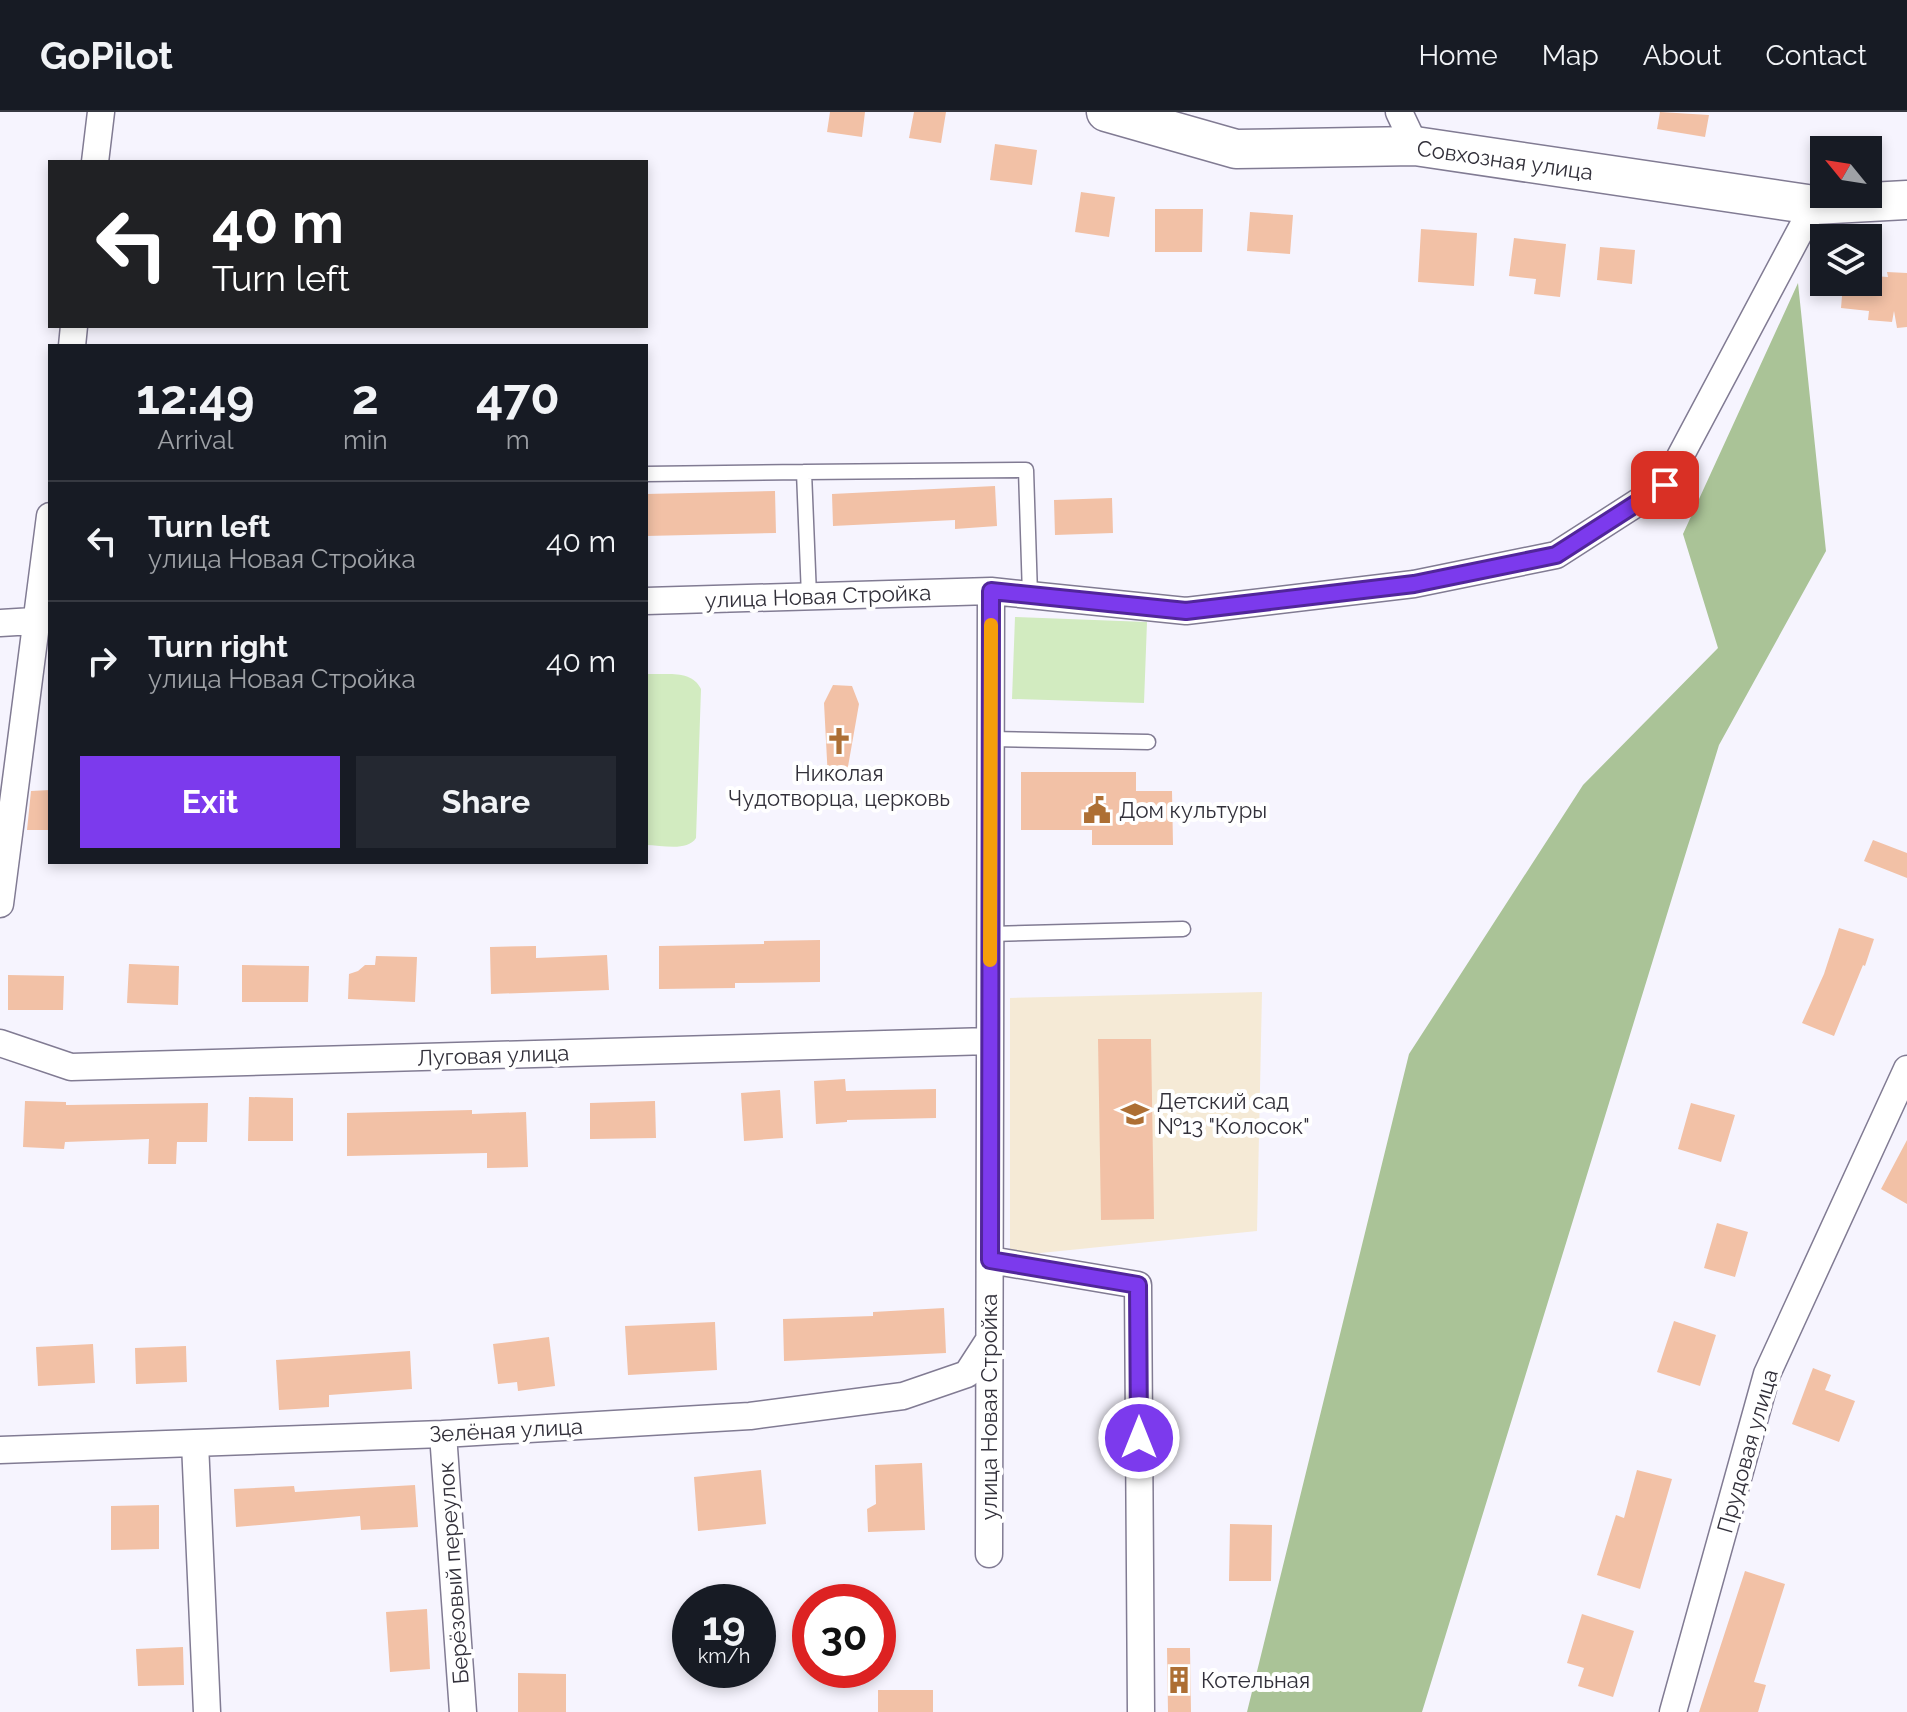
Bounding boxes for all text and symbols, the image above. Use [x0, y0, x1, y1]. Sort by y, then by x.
text: GoPilot [40, 33, 173, 78]
text: Home [1418, 39, 1498, 72]
text: Map [1542, 39, 1599, 72]
text: About [1643, 39, 1722, 72]
text: Contact [1766, 39, 1867, 72]
street label: Совхозная улица [1415, 135, 1595, 185]
north arrow [1810, 136, 1882, 208]
map controls [1810, 136, 1882, 296]
text: 40 m [212, 190, 344, 256]
icon: left [80, 192, 184, 296]
button: layers [1810, 224, 1882, 296]
text: Turn left [212, 257, 350, 299]
text: 12:49 [136, 369, 255, 425]
text: 2 [352, 369, 379, 425]
text: 470 [476, 369, 560, 425]
text: Arrival [157, 425, 234, 455]
text: min [343, 425, 388, 455]
text: m [506, 425, 530, 455]
pin [1631, 451, 1699, 519]
icon: arrive [1643, 463, 1687, 507]
text: Turn left [148, 509, 270, 544]
icon: left [80, 519, 124, 563]
text: 40 m [546, 524, 616, 559]
text: улица Новая Стройка [148, 544, 416, 574]
street label: улица Новая Стройка [704, 579, 932, 613]
text: Turn right [148, 629, 288, 664]
icon: right [80, 639, 124, 683]
text: 40 m [546, 644, 616, 679]
text: улица Новая Стройка [148, 664, 416, 694]
church icon: Николая Чудотворца, церковь [824, 726, 854, 756]
button: Exit [80, 756, 340, 848]
button: Share [356, 756, 616, 848]
place label: Николая Чудотворца, церковь [728, 760, 950, 811]
public building icon: Дом культуры [1082, 795, 1112, 825]
place label: Дом культуры [1119, 797, 1267, 823]
street label: Луговая улица [416, 1039, 570, 1071]
place label: Детский сад №13 "Колосок" [1157, 1088, 1310, 1139]
school or university icon: Детский сад №13 "Колосок" [1120, 1099, 1150, 1129]
street label: улица Новая Стройка [976, 1294, 1002, 1520]
street label: Прудовая улица [1711, 1366, 1783, 1536]
position arrow [1097, 1396, 1181, 1480]
street label: Зелёная улица [429, 1413, 583, 1447]
street label: Берёзовый переулок [432, 1461, 474, 1685]
speed limit sign: 30 [792, 1584, 896, 1688]
text: 19 [702, 1602, 746, 1649]
text: km/h [698, 1644, 750, 1668]
building icon: Котельная [1164, 1665, 1194, 1695]
place label: Котельная [1201, 1667, 1310, 1693]

